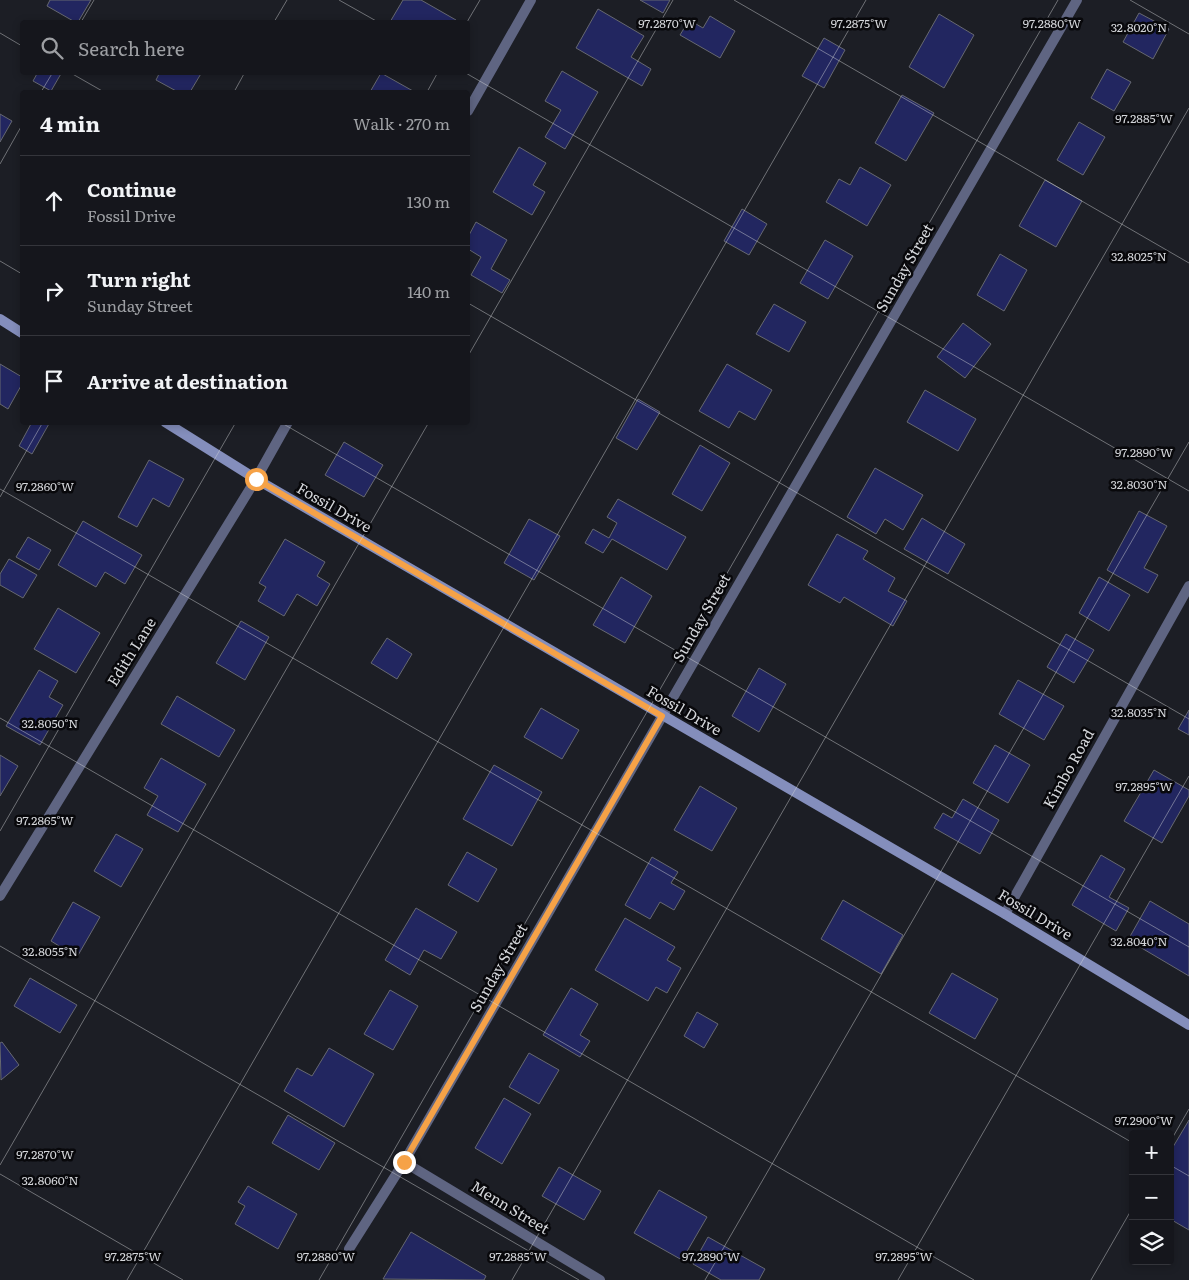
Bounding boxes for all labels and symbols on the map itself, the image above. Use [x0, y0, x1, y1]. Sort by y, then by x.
text: 97.2870°W [638, 14, 696, 32]
text: 97.2875°W [831, 14, 887, 32]
text: 97.2880°W [1023, 14, 1081, 32]
text: 32.8020°N [1111, 18, 1167, 36]
text: 97.2885°W [1115, 109, 1173, 127]
street label: Sunday Street [869, 219, 938, 316]
text: 32.8025°N [1111, 247, 1167, 265]
text: 97.2890°W [1115, 443, 1173, 461]
route start [245, 468, 268, 491]
text: 32.8030°N [1110, 475, 1168, 493]
street label: Fossil Drive [293, 476, 377, 538]
text: 97.2860°W [16, 477, 74, 495]
street label: Sunday Street [666, 569, 735, 666]
street label: Edith Lane [100, 612, 161, 690]
street label: Fossil Drive [643, 679, 727, 741]
text: 32.8035°N [1111, 703, 1167, 721]
text: 32.8050°N [22, 714, 78, 732]
street label: Kimbo Road [1036, 724, 1099, 812]
text: 97.2895°W [1115, 777, 1173, 795]
text: 97.2865°W [16, 811, 74, 829]
street label: Fossil Drive [994, 882, 1078, 945]
street label: Sunday Street [463, 919, 532, 1016]
text: 32.8040°N [1110, 932, 1168, 950]
text: 32.8055°N [22, 942, 78, 960]
text: 97.2900°W [1115, 1111, 1173, 1129]
text: 97.2870°W [16, 1145, 74, 1163]
route end [393, 1151, 416, 1174]
text: 32.8060°N [21, 1171, 79, 1189]
street label: Menn Street [467, 1174, 554, 1239]
text: 97.2875°W [105, 1247, 161, 1265]
text: 97.2880°W [297, 1247, 355, 1265]
text: 97.2885°W [489, 1247, 547, 1265]
text: 97.2890°W [682, 1247, 740, 1265]
text: 97.2895°W [875, 1247, 933, 1265]

